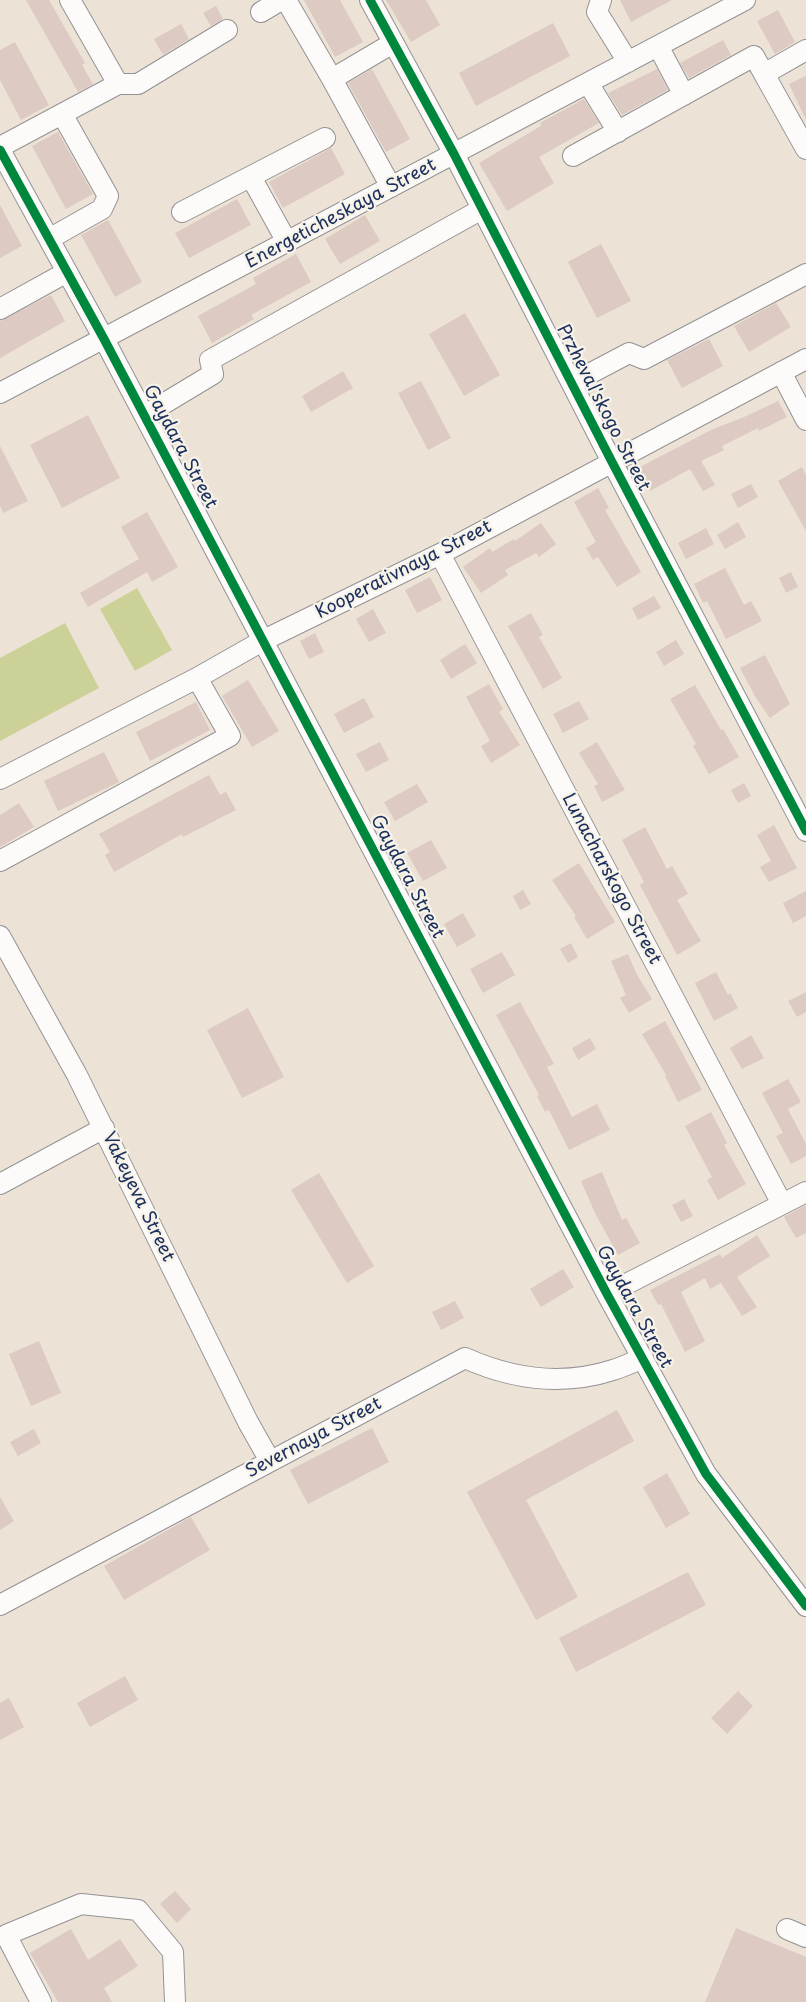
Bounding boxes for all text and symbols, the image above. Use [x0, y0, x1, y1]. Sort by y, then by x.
street label: Energeticheskaya Street [242, 154, 440, 274]
street label: Przheval'skogo Street [552, 321, 654, 495]
street label: Gaydara Street [138, 381, 222, 513]
street label: Kooperativnaya Street [312, 516, 496, 624]
street label: Lunacharskogo Street [557, 790, 665, 968]
street label: Gaydara Street [365, 811, 449, 943]
street label: Vakeyeva Street [97, 1129, 179, 1265]
street label: Gaydara Street [591, 1242, 677, 1372]
street label: Severnaya Street [242, 1393, 386, 1483]

